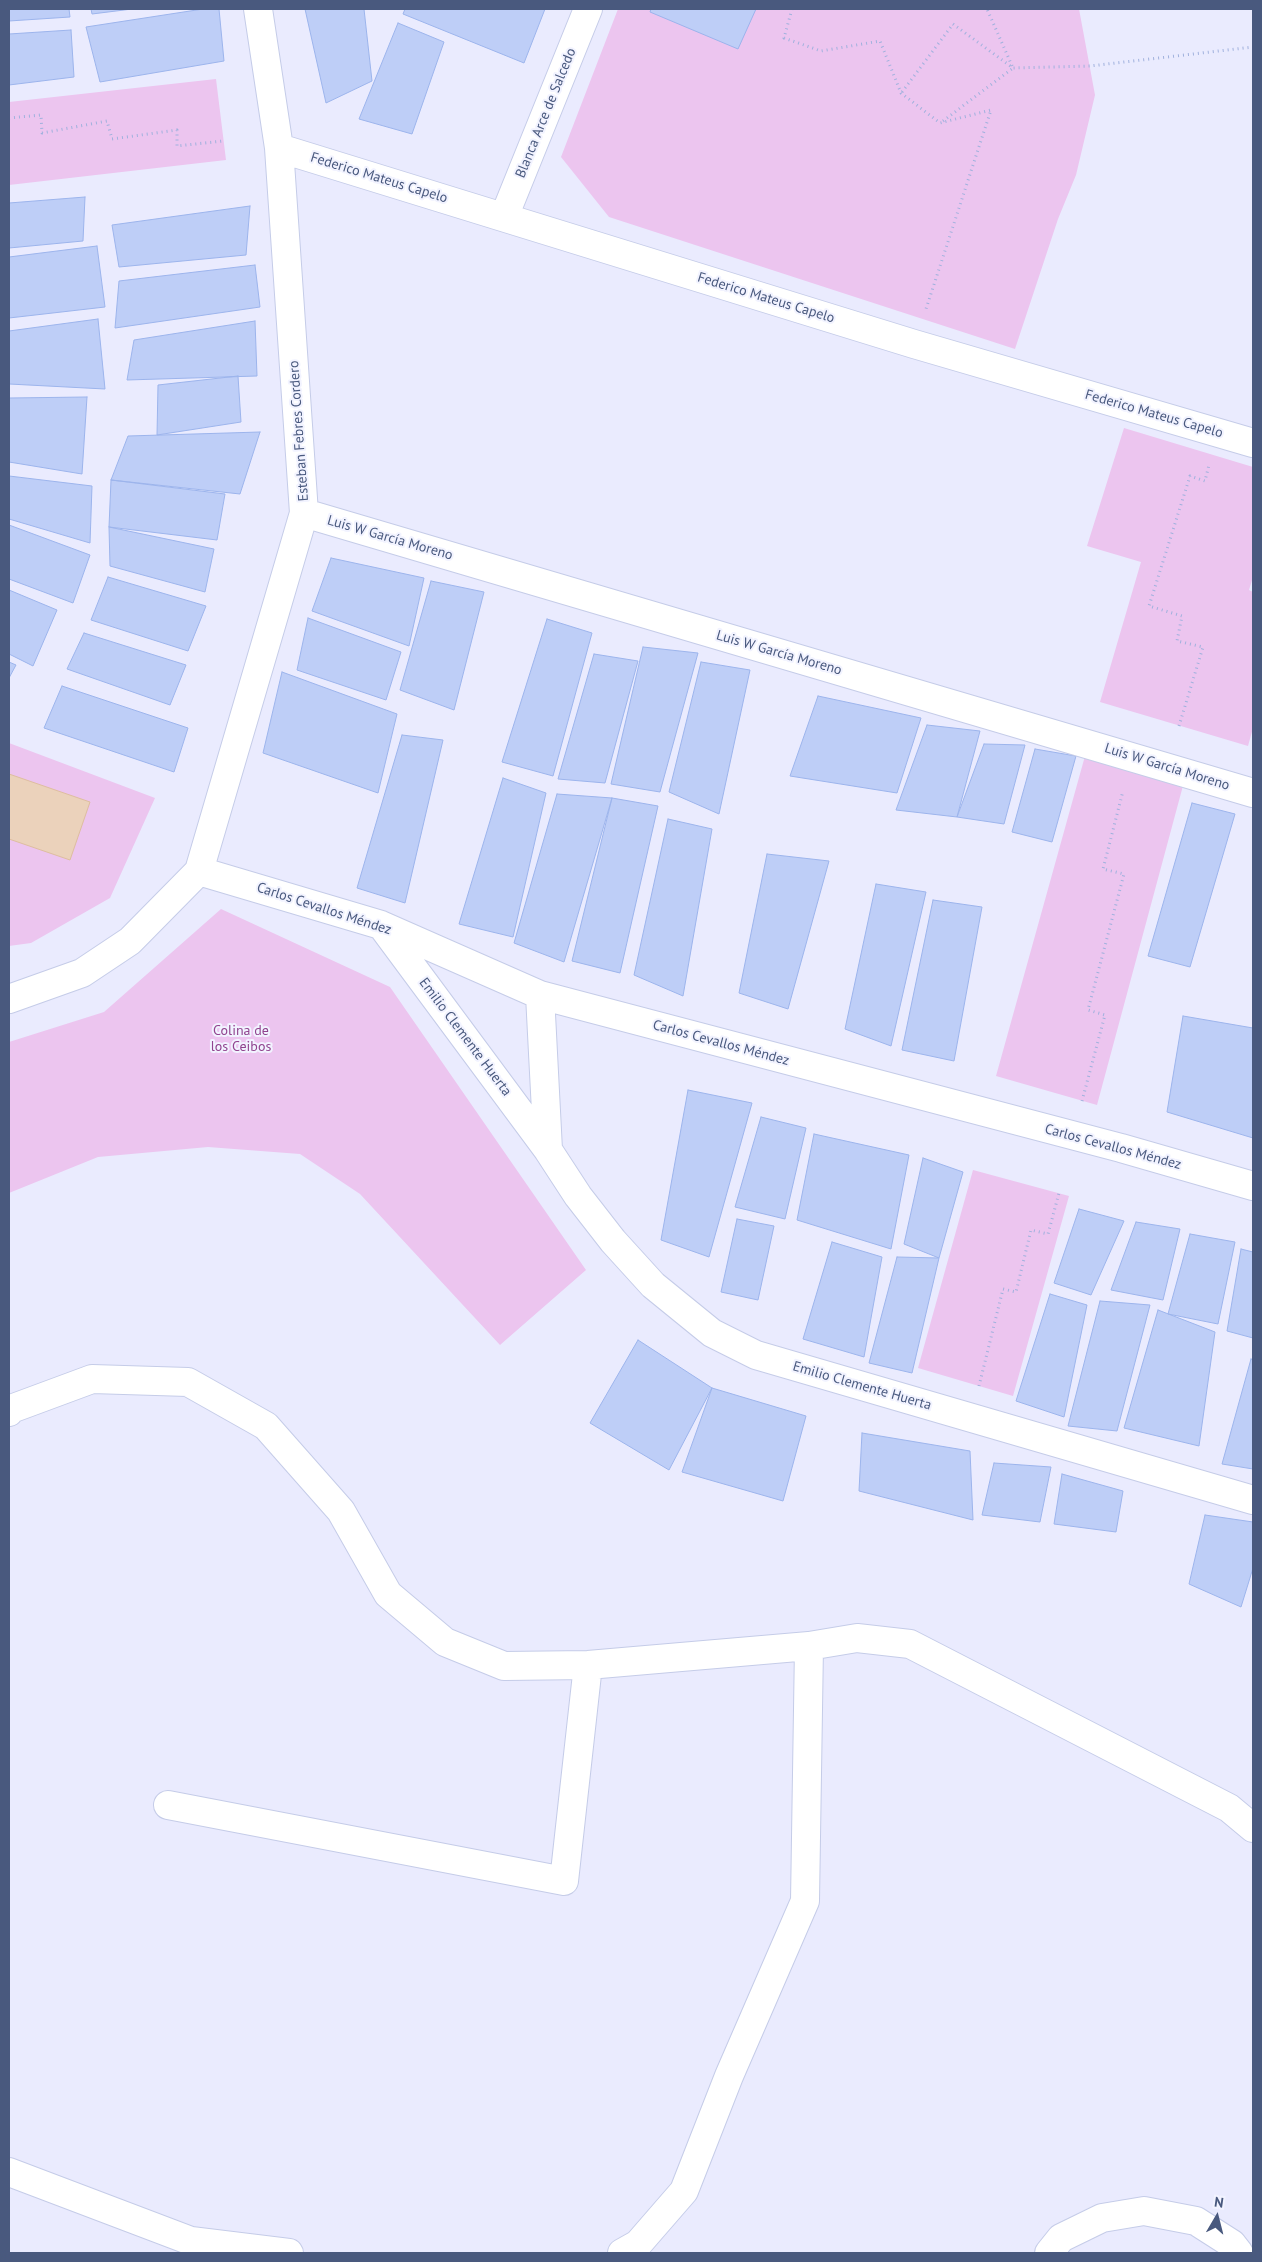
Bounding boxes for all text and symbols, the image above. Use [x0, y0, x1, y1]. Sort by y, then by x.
street label: Blanca Arce de Salcedo [512, 46, 580, 180]
street label: Federico Mateus Capelo [308, 149, 450, 207]
street label: Federico Mateus Capelo [695, 269, 837, 327]
street label: Esteban Febres Cordero [286, 360, 312, 502]
street label: Federico Mateus Capelo [1083, 386, 1225, 442]
street label: Luis W García Moreno [325, 512, 455, 564]
street label: Luis W García Moreno [714, 627, 844, 679]
street label: Luis W García Moreno [1102, 740, 1232, 794]
street label: Carlos Cevallos Méndez [255, 879, 393, 939]
street label: Emilio Clemente Huerta [415, 975, 515, 1099]
street label: Carlos Cevallos Méndez [651, 1017, 791, 1069]
park label: Colina de los Ceibos [211, 1023, 271, 1056]
street label: Carlos Cevallos Méndez [1043, 1121, 1183, 1173]
street label: Emilio Clemente Huerta [791, 1358, 933, 1414]
north arrow [1192, 2192, 1242, 2242]
text: N [1213, 2193, 1225, 2212]

